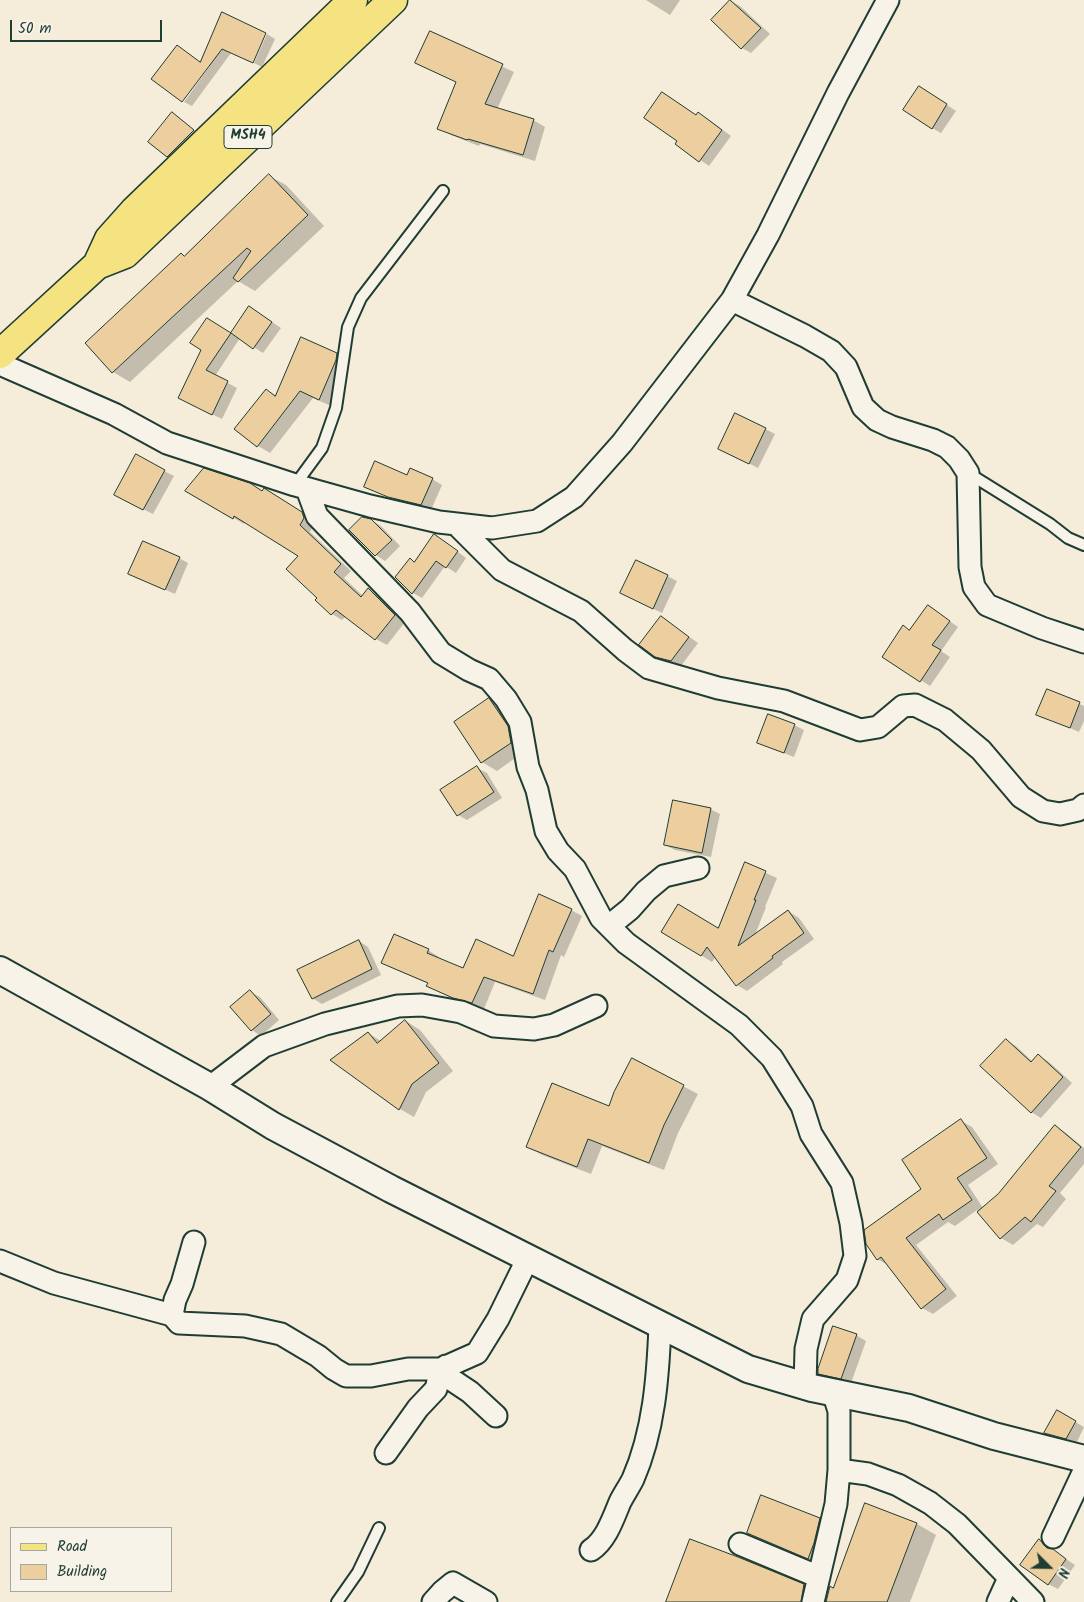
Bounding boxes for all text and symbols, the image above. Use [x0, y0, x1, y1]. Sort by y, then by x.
scale bar [12, 10, 165, 42]
text: 50 m [18, 17, 52, 41]
road number: MSH4 [224, 125, 272, 148]
legend [10, 1527, 172, 1592]
text: Road [57, 1535, 87, 1559]
north arrow [1024, 1542, 1074, 1592]
text: Building [57, 1560, 107, 1584]
text: N [1051, 1564, 1075, 1581]

